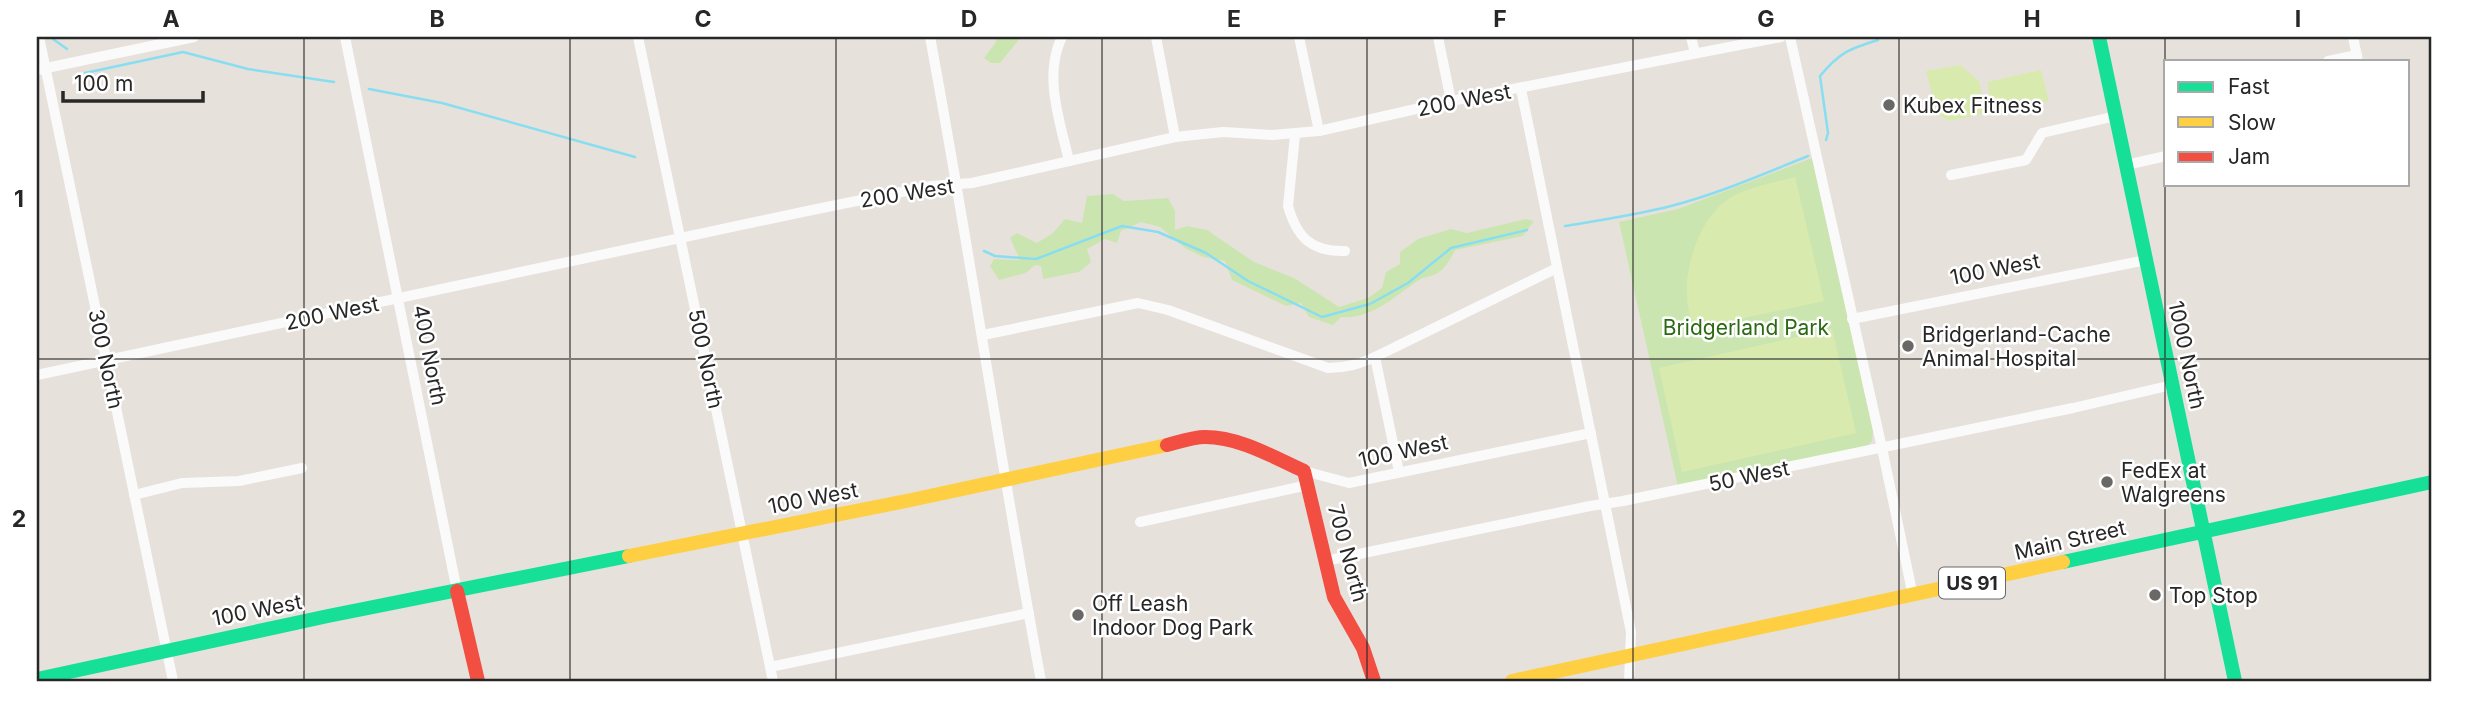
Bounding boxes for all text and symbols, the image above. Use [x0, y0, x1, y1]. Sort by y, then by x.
text: A [162, 5, 180, 33]
text: B [429, 5, 445, 33]
text: C [694, 5, 712, 33]
text: D [961, 5, 977, 33]
text: E [1227, 5, 1241, 33]
text: F [1493, 5, 1507, 33]
text: G [1757, 5, 1775, 33]
text: H [2023, 5, 2041, 33]
text: I [2295, 5, 2301, 33]
scale bar [63, 60, 203, 104]
legend [2164, 60, 2410, 186]
text: 100 m [74, 71, 133, 96]
text: Fast [2228, 74, 2270, 99]
street label: 200 West [1415, 79, 1513, 121]
place label: Kubex Fitness [1903, 93, 2042, 118]
marker: Kubex Fitness [1881, 97, 1897, 113]
text: Slow [2228, 110, 2276, 135]
text: Jam [2228, 144, 2270, 169]
street label: 200 West [858, 173, 956, 213]
text: 1 [14, 185, 24, 213]
street label: 100 West [1948, 248, 2042, 290]
street label: 200 West [283, 291, 381, 335]
street label: 1000 North [2163, 299, 2211, 411]
street label: 400 North [408, 303, 452, 407]
street label: 300 North [83, 307, 129, 411]
street label: 500 North [683, 307, 729, 411]
park label: Bridgerland Park [1663, 315, 1830, 340]
place label: Bridgerland-Cache Animal Hospital [1922, 322, 2111, 371]
marker: Bridgerland-Cache Animal Hospital [1900, 338, 1916, 354]
street label: 100 West [1356, 429, 1450, 473]
street label: 50 West [1706, 455, 1792, 497]
place label: FedEx at Walgreens [2121, 458, 2226, 507]
marker: FedEx at Walgreens [2099, 474, 2115, 490]
street label: 100 West [766, 477, 860, 519]
street label: 700 North [1323, 502, 1373, 604]
text: 2 [12, 505, 26, 533]
street label: Main Street [2012, 515, 2128, 565]
road number: US 91 [1939, 568, 2005, 598]
place label: Top Stop [2169, 583, 2258, 608]
marker: Top Stop [2147, 587, 2163, 603]
street label: 100 West [210, 589, 304, 631]
place label: Off Leash Indoor Dog Park [1092, 591, 1254, 640]
marker: Off Leash Indoor Dog Park [1070, 607, 1086, 623]

